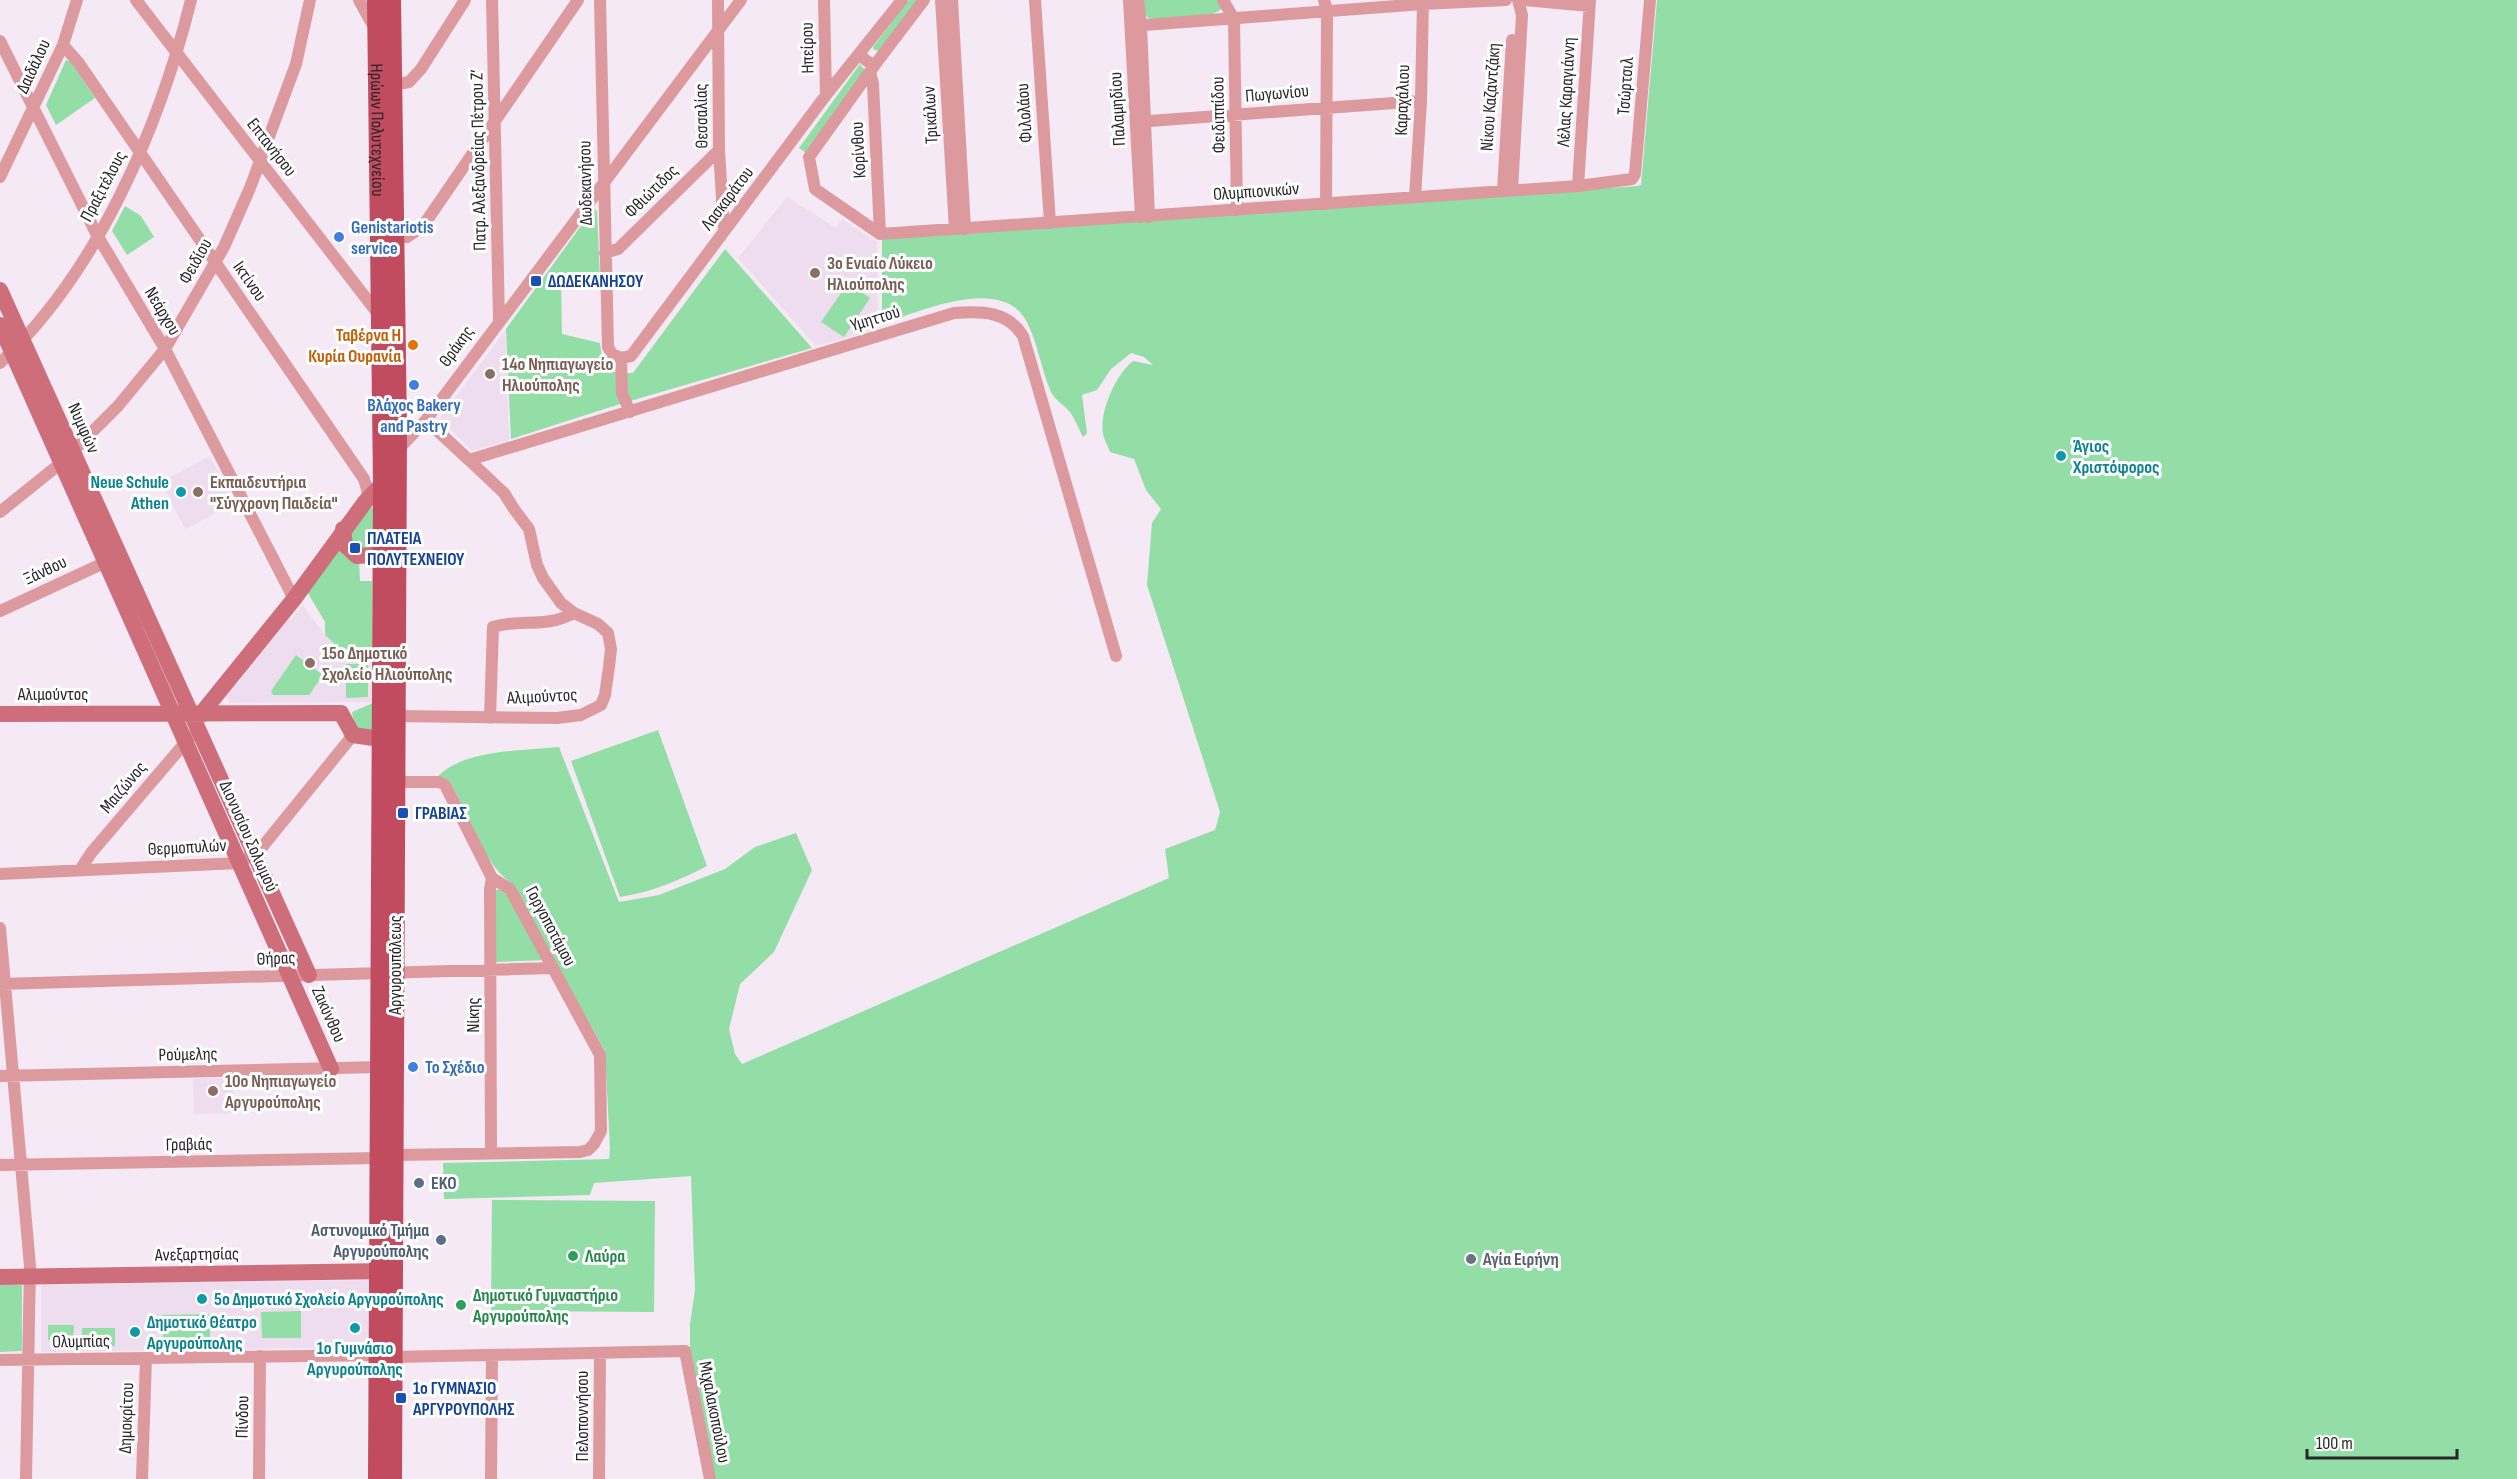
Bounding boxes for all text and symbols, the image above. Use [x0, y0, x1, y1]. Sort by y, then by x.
street label: Ηπείρου [797, 22, 818, 74]
street label: Δαιδάλου [12, 36, 55, 96]
street label: Λέλας Καραγιάννη [1553, 37, 1580, 148]
street label: Νίκου Καζαντζάκη [1476, 42, 1505, 152]
street label: Τσώρτσιλ [1613, 55, 1638, 116]
street label: Ηρώων Πολυτεχνείου [366, 63, 388, 197]
street label: Καραχάλιου [1391, 64, 1414, 136]
street label: Πατρ. Αλεξανδρείας Πέτρου Ζ’ [466, 69, 491, 251]
street label: Παλαμηδίου [1105, 71, 1130, 147]
street label: Φειδιππίδου [1207, 76, 1230, 154]
street label: Πωγωνίου [1244, 80, 1310, 107]
street label: Φιλολάου [1012, 82, 1037, 143]
street label: Θεσσαλίας [690, 83, 713, 149]
street label: Τρικάλων [919, 86, 942, 144]
street label: Επτανήσου [242, 114, 301, 181]
street label: Κορίνθου [847, 121, 870, 179]
street label: Δωδεκανήσου [574, 140, 597, 226]
street label: Πραξιτέλους [76, 147, 131, 225]
street label: Φθιώτιδος [620, 160, 683, 223]
street label: Λασκαράτου [696, 162, 758, 235]
street label: Ολυμπιονικών [1212, 178, 1300, 205]
place label: Genistariotis service [351, 217, 434, 259]
marker: Genistariotis service [332, 230, 346, 244]
street label: Φειδίου [174, 235, 216, 288]
place label: 3ο Ενιαίο Λύκειο Ηλιούπολης [827, 253, 933, 295]
street label: Ικτίνου [228, 257, 271, 305]
marker: 3ο Ενιαίο Λύκειο Ηλιούπολης [808, 266, 822, 280]
place label: ΔΩΔΕΚΑΝΗΣΟΥ [548, 271, 644, 292]
marker: ΔΩΔΕΚΑΝΗΣΟΥ [529, 274, 543, 288]
street label: Νεάρχου [140, 283, 185, 339]
street label: Υμηττού [848, 301, 903, 336]
street label: Θράκης [434, 322, 478, 371]
place label: Ταβέρνα Η Κυρία Ουρανία [308, 325, 401, 367]
marker: Ταβέρνα Η Κυρία Ουρανία [406, 338, 420, 352]
place label: 14ο Νηπιαγωγείο Ηλιούπολης [502, 354, 613, 396]
marker: 14ο Νηπιαγωγείο Ηλιούπολης [483, 367, 497, 381]
marker: Βλάχος Bakery and Pastry [407, 378, 421, 392]
place label: Βλάχος Bakery and Pastry [367, 395, 461, 437]
street label: Νυμφών [63, 400, 104, 457]
place label: Άγιος Χριστόφορος [2072, 436, 2160, 478]
marker: Άγιος Χριστόφορος [2054, 449, 2068, 463]
place label: Neue Schule Athen [90, 472, 169, 514]
place label: Εκπαιδευτήρια "Σύγχρονη Παιδεία" [210, 472, 338, 514]
marker: Neue Schule Athen [174, 485, 188, 499]
marker: Εκπαιδευτήρια "Σύγχρονη Παιδεία" [191, 485, 205, 499]
place label: ΠΛΑΤΕΙΑ ΠΟΛΥΤΕΧΝΕΙΟΥ [367, 528, 465, 570]
marker: ΠΛΑΤΕΙΑ ΠΟΛΥΤΕΧΝΕΙΟΥ [348, 541, 362, 555]
street label: Ξάνθου [20, 551, 70, 590]
place label: 15ο Δημοτικό Σχολείο Ηλιούπολης [322, 643, 453, 685]
marker: 15ο Δημοτικό Σχολείο Ηλιούπολης [303, 656, 317, 670]
street label: Αλιμούντος [17, 684, 88, 705]
street label: Αλιμούντος [505, 684, 578, 709]
street label: Μαιζώνος [96, 757, 151, 817]
street label: Διονυσίου Σολωμού [215, 777, 282, 895]
place label: ΓΡΑΒΙΑΣ [415, 803, 467, 824]
marker: ΓΡΑΒΙΑΣ [396, 806, 410, 820]
street label: Θερμοπυλών [147, 835, 227, 860]
street label: Γοργοποτάμου [521, 883, 580, 970]
street label: Αργυρουπόλεως [385, 915, 406, 1016]
street label: Θήρας [256, 947, 296, 970]
street label: Ζακύνθου [307, 983, 350, 1045]
street label: Νίκης [463, 997, 484, 1033]
street label: Ρούμελης [158, 1043, 218, 1066]
place label: Το Σχέδιο [425, 1057, 485, 1078]
marker: Το Σχέδιο [406, 1060, 420, 1074]
place label: 10ο Νηπιαγωγείο Αργυρούπολης [224, 1071, 336, 1113]
marker: 10ο Νηπιαγωγείο Αργυρούπολης [206, 1084, 220, 1098]
street label: Γραβιάς [165, 1134, 213, 1155]
place label: EKO [431, 1173, 457, 1194]
marker: EKO [412, 1176, 426, 1190]
place label: Αστυνομικό Τμήμα Αργυρούπολης [310, 1220, 429, 1262]
marker: Αστυνομικό Τμήμα Αργυρούπολης [434, 1233, 448, 1247]
street label: Ανεξαρτησίας [154, 1243, 239, 1266]
place label: Λαύρα [584, 1246, 625, 1267]
marker: Λαύρα [566, 1249, 580, 1263]
place label: Αγία Ειρήνη [1482, 1249, 1559, 1270]
marker: Αγία Ειρήνη [1464, 1252, 1478, 1266]
place label: Δημοτικό Γυμναστήριο Αργυρούπολης [472, 1285, 618, 1327]
place label: 5ο Δημοτικό Σχολείο Αργυρούπολης [214, 1289, 444, 1310]
marker: 5ο Δημοτικό Σχολείο Αργυρούπολης [195, 1292, 209, 1306]
marker: Δημοτικό Γυμναστήριο Αργυρούπολης [454, 1298, 468, 1312]
place label: Δημοτικό Θέατρο Αργυρούπολης [146, 1312, 257, 1354]
marker: 1ο Γυμνάσιο Αργυρούπολης [348, 1321, 362, 1335]
marker: Δημοτικό Θέατρο Αργυρούπολης [128, 1325, 142, 1339]
street label: Ολυμπίας [52, 1330, 110, 1353]
place label: 1ο Γυμνάσιο Αργυρούπολης [306, 1338, 403, 1380]
street label: Μιχαλακοπούλου [694, 1359, 735, 1465]
street label: Πελοποννήσου [572, 1371, 593, 1461]
place label: 1ο ΓΥΜΝΑΣΙΟ ΑΡΓΥΡΟΥΠΟΛΗΣ [412, 1378, 515, 1420]
street label: Δημοκρίτου [115, 1382, 138, 1454]
marker: 1ο ΓΥΜΝΑΣΙΟ ΑΡΓΥΡΟΥΠΟΛΗΣ [394, 1391, 408, 1405]
street label: Πίνδου [232, 1395, 253, 1439]
scale bar [2307, 1422, 2457, 1460]
text: 100 m [2316, 1433, 2353, 1454]

